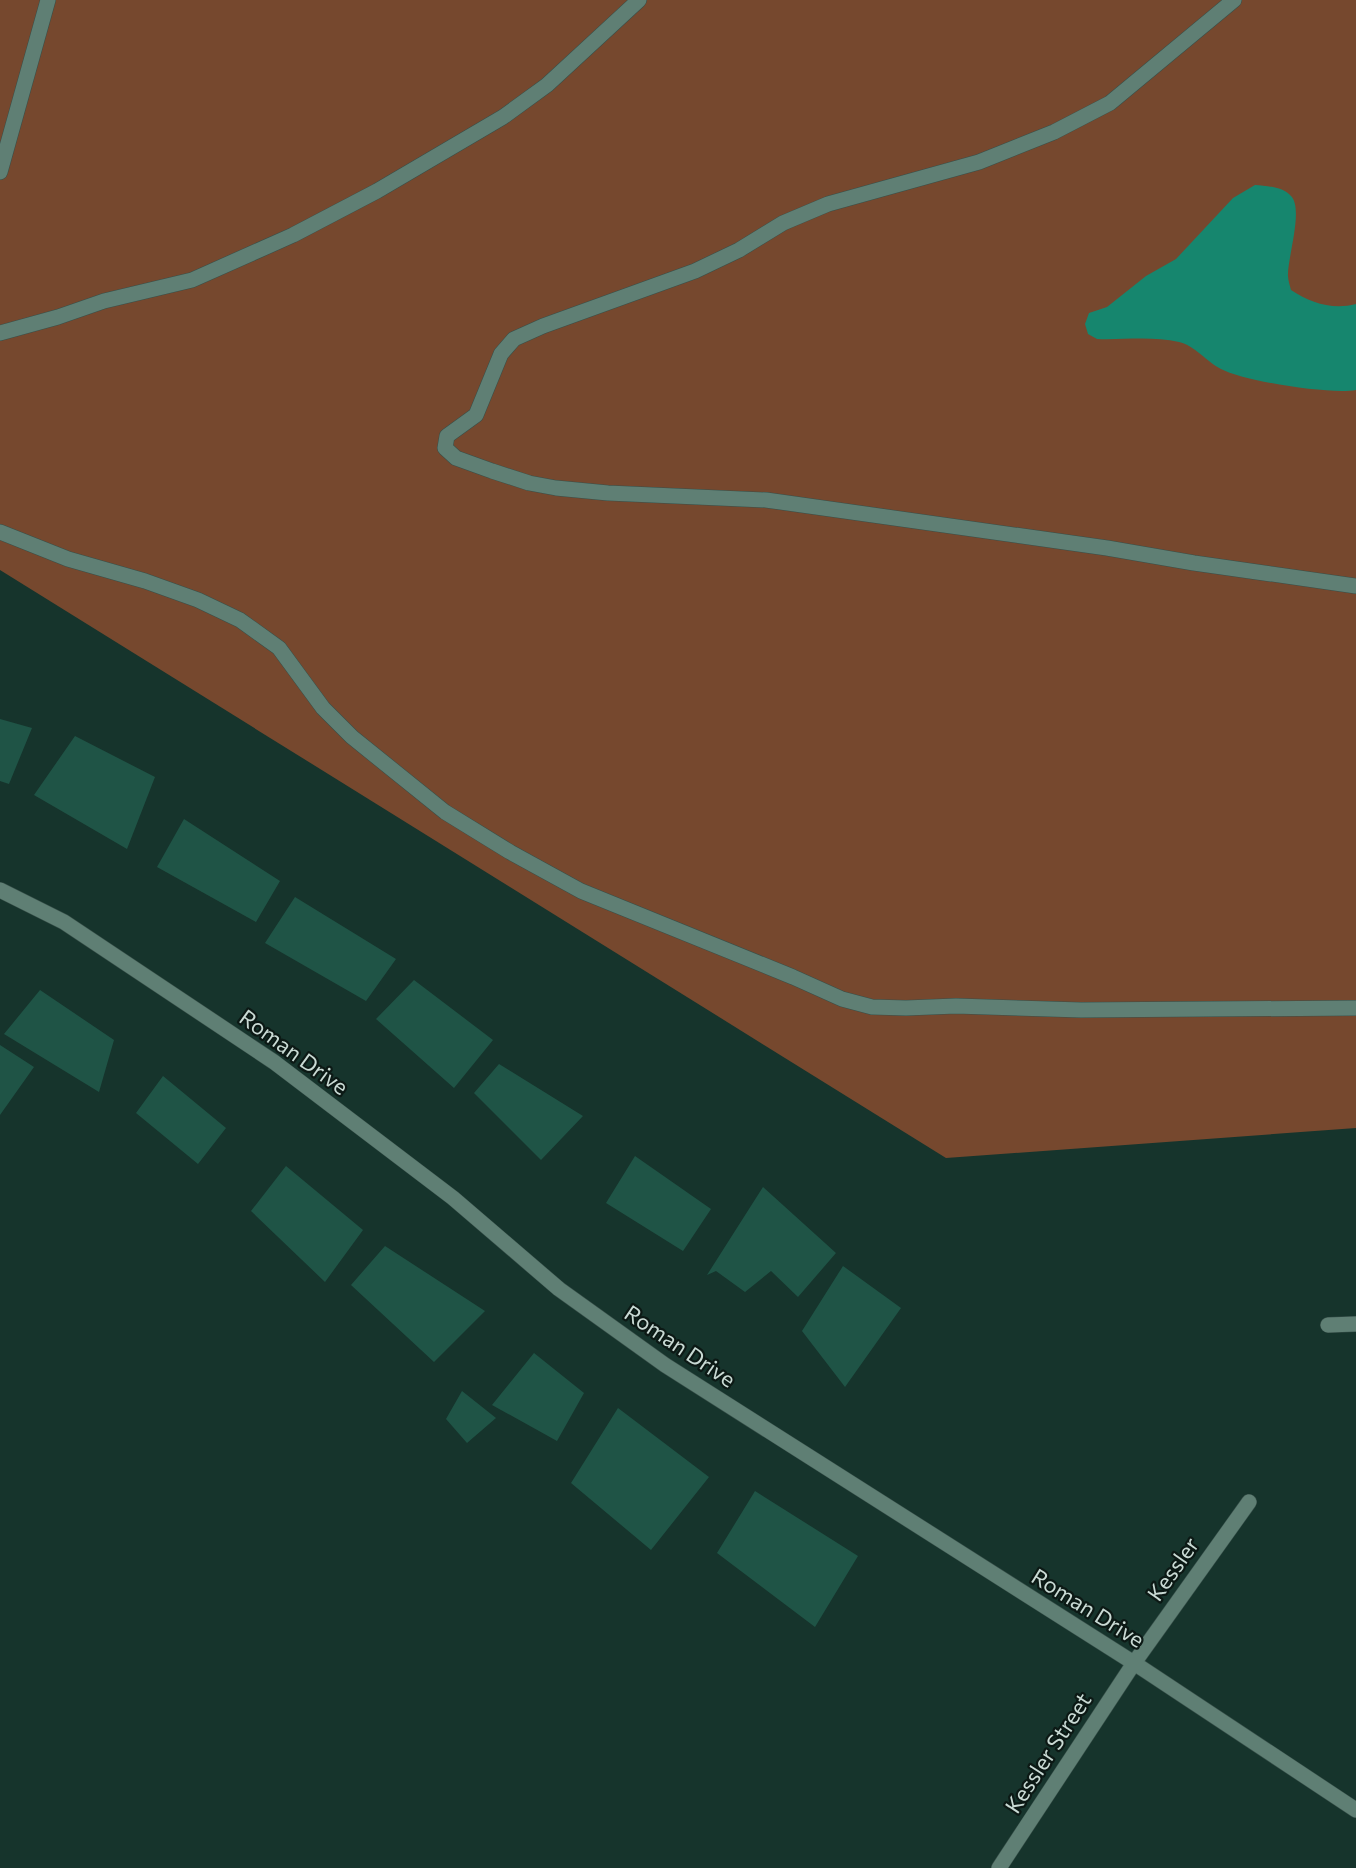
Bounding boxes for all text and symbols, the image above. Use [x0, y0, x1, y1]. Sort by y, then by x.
street label: Roman Drive [235, 1003, 354, 1100]
street label: Roman Drive [620, 1299, 741, 1393]
street label: Kessler [1141, 1531, 1204, 1606]
street label: Roman Drive [1027, 1562, 1150, 1653]
street label: Kessler Street [999, 1688, 1096, 1818]

